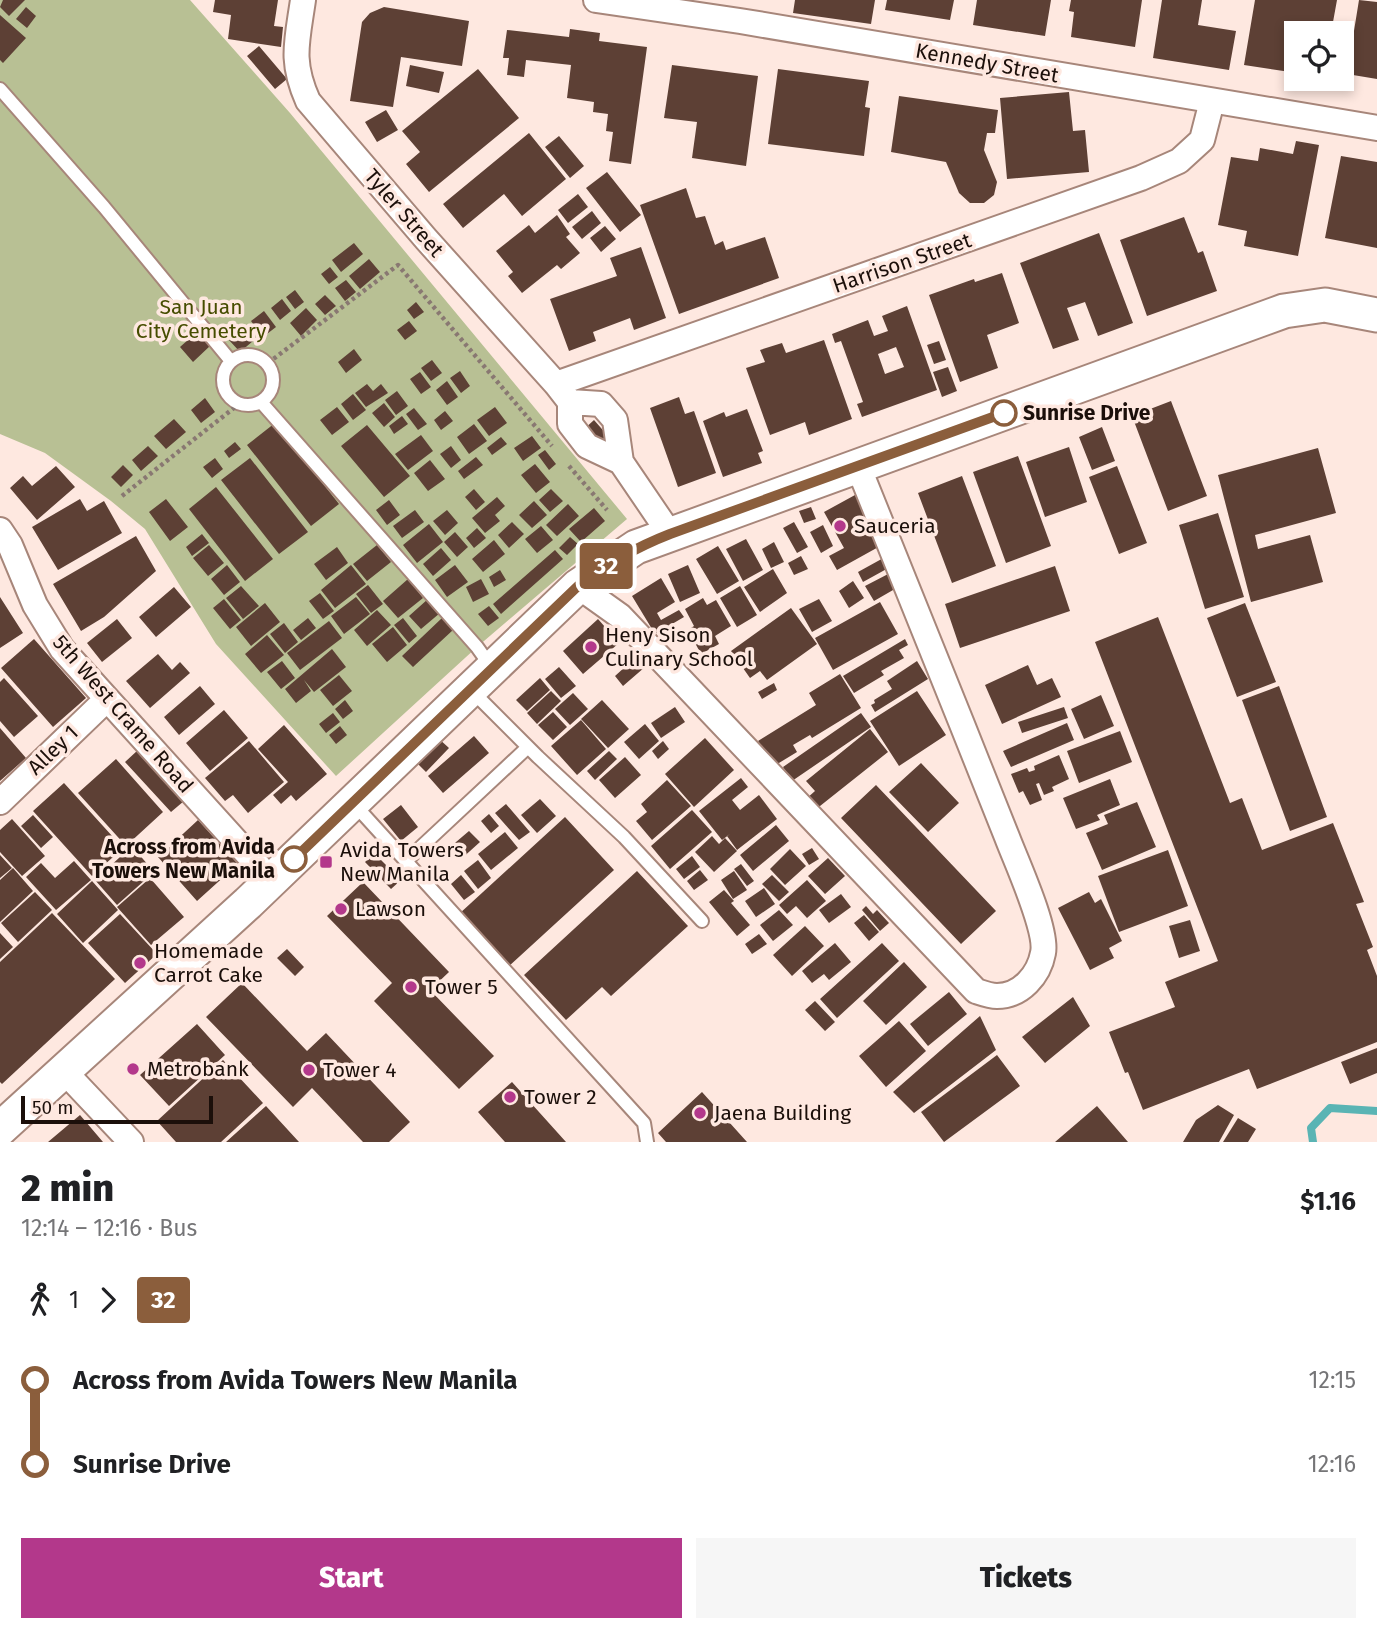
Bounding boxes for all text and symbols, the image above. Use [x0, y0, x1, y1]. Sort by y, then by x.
map controls [1284, 21, 1354, 91]
button: locate [1284, 21, 1354, 91]
street label: Kennedy Street [913, 38, 1061, 88]
street label: Tyler Street [359, 164, 450, 263]
street label: Harrison Street [829, 227, 975, 299]
park label: San Juan City Cemetery [136, 294, 267, 344]
marker: Sunrise Drive [991, 400, 1017, 426]
place label: Sunrise Drive [1023, 400, 1151, 426]
place label: Sauceria [854, 513, 936, 539]
marker: Sauceria [832, 518, 848, 534]
line badge: 32 [574, 543, 638, 589]
text: 32 [594, 552, 618, 580]
place label: Heny Sison Culinary School [605, 622, 753, 672]
street label: 5th West Crame Road [47, 630, 199, 798]
marker: Heny Sison Culinary School [583, 639, 599, 655]
street label: Alley 1 [22, 720, 84, 780]
place label: Across from Avida Towers New Manila [92, 834, 275, 884]
place label: Avida Towers New Manila [340, 837, 464, 887]
marker: Across from Avida Towers New Manila [281, 846, 307, 872]
marker: Avida Towers New Manila [318, 854, 334, 870]
place label: Lawson [355, 896, 426, 922]
marker: Lawson [333, 901, 349, 917]
place label: Homemade Carrot Cake [154, 938, 263, 988]
marker: Homemade Carrot Cake [132, 955, 148, 971]
place label: Tower 5 [425, 974, 498, 1000]
marker: Tower 5 [403, 979, 419, 995]
place label: Metrobank [147, 1056, 249, 1082]
place label: Tower 4 [323, 1057, 396, 1083]
marker: Metrobank [125, 1061, 141, 1077]
marker: Tower 4 [301, 1062, 317, 1078]
place label: Tower 2 [524, 1084, 597, 1110]
marker: Tower 2 [502, 1089, 518, 1105]
scale bar [21, 1093, 214, 1125]
text: 50 m [32, 1096, 73, 1119]
place label: Jaena Building [714, 1100, 851, 1126]
marker: Jaena Building [692, 1105, 708, 1121]
text: 2 min [21, 1165, 114, 1211]
text: $1.16 [1300, 1186, 1356, 1217]
text: 12:14 – 12:16 · Bus [21, 1214, 197, 1242]
icon: walk [21, 1281, 59, 1319]
icon: forward [89, 1281, 127, 1319]
text: 1 [69, 1286, 79, 1314]
text: 32 [151, 1286, 176, 1314]
text: Across from Avida Towers New Manila [73, 1365, 518, 1396]
text: 12:15 [1309, 1366, 1356, 1394]
text: Sunrise Drive [73, 1449, 231, 1480]
text: 12:16 [1308, 1450, 1356, 1478]
button: Start [21, 1538, 682, 1618]
button: Tickets [696, 1538, 1356, 1618]

